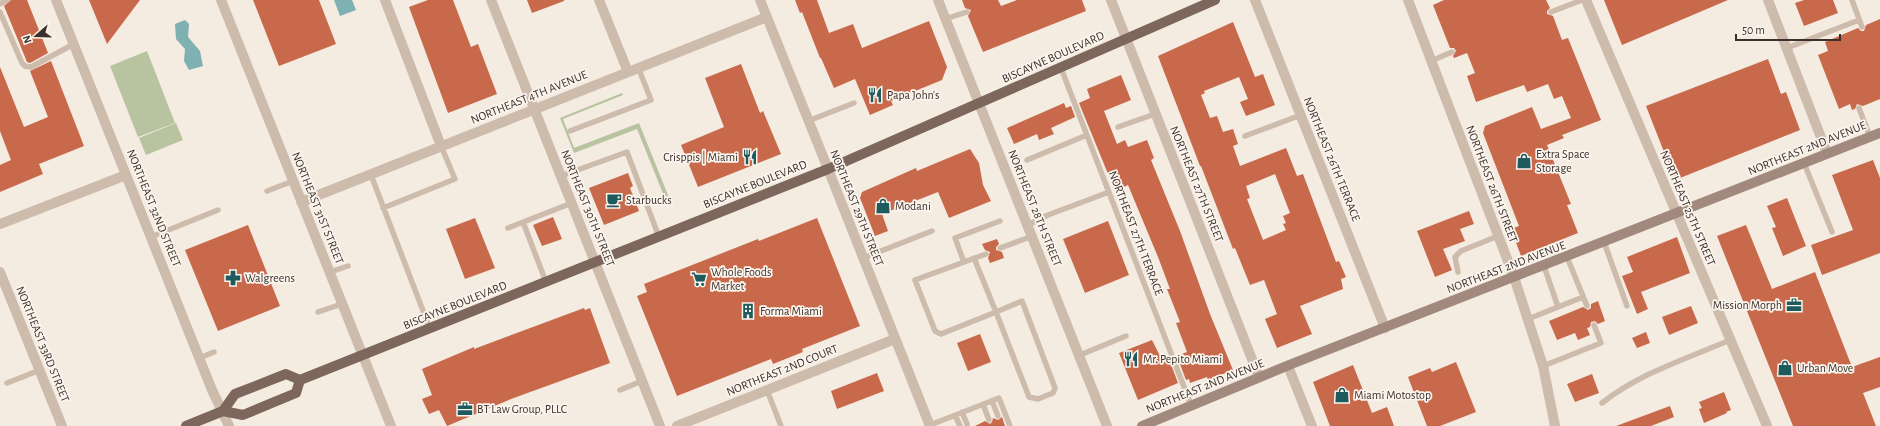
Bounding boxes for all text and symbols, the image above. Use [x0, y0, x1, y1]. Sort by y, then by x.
north arrow [16, 16, 56, 56]
scale bar [1736, 16, 1840, 42]
text: 50 m [1742, 24, 1765, 36]
street label: BISCAYNE BOULEVARD [1000, 29, 1106, 85]
text: N [21, 34, 34, 45]
street label: NORTHEAST 4TH AVENUE [469, 68, 589, 126]
restaurant icon: Papa John's [866, 86, 884, 104]
place label: Papa John's [887, 89, 939, 101]
street label: NORTHEAST 26TH TERRACE [1302, 95, 1363, 223]
street label: NORTHEAST 2ND AVENUE [1746, 119, 1868, 177]
street label: NORTHEAST 27TH STREET [1168, 124, 1226, 244]
street label: NORTHEAST 26TH STREET [1464, 124, 1520, 244]
street label: NORTHEAST 32ND STREET [125, 147, 183, 269]
street label: NORTHEAST 30TH STREET [559, 148, 617, 268]
restaurant icon: Crisppis | Miami [741, 148, 759, 166]
street label: NORTHEAST 29TH STREET [828, 148, 886, 268]
street label: NORTHEAST 28TH STREET [1006, 148, 1064, 268]
place label: Extra Space Storage [1536, 148, 1590, 174]
street label: NORTHEAST 25TH STREET [1658, 149, 1718, 268]
street label: NORTHEAST 31ST STREET [290, 150, 346, 266]
place label: Crisppis | Miami [663, 150, 738, 164]
shop icon: Extra Space Storage [1515, 152, 1533, 170]
street label: BISCAYNE BOULEVARD [702, 158, 809, 210]
street label: NORTHEAST 27TH TERRACE [1107, 169, 1165, 297]
cafe icon: Starbucks [605, 191, 623, 209]
place label: Starbucks [626, 194, 672, 206]
shop icon: Modani [874, 197, 892, 215]
place label: Modani [895, 200, 931, 212]
street label: NORTHEAST 2ND AVENUE [1445, 239, 1567, 295]
place label: Whole Foods Market [711, 266, 771, 292]
pharmacy icon: Walgreens [224, 269, 242, 287]
supermarket icon: Whole Foods Market [690, 270, 708, 288]
place label: Walgreens [245, 272, 295, 284]
street label: BISCAYNE BOULEVARD [402, 279, 509, 331]
street label: NORTHEAST 33RD STREET [14, 284, 72, 404]
office icon: Mission Morph [1785, 296, 1803, 314]
place label: Mission Morph [1713, 299, 1782, 311]
building icon: Forma Miami [739, 302, 757, 320]
place label: Forma Miami [760, 305, 822, 317]
street label: NORTHEAST 2ND COURT [725, 342, 839, 398]
restaurant icon: Mr. Pepito Miami [1122, 350, 1140, 368]
place label: Mr. Pepito Miami [1143, 353, 1222, 365]
street label: NORTHEAST 2ND AVENUE [1144, 357, 1266, 415]
shop icon: Urban Move [1776, 359, 1794, 377]
place label: Urban Move [1797, 362, 1853, 374]
shop icon: Miami Motostop [1333, 386, 1351, 404]
place label: Miami Motostop [1354, 389, 1431, 401]
office icon: BT Law Group, PLLC [456, 400, 474, 418]
place label: BT Law Group, PLLC [477, 403, 567, 415]

